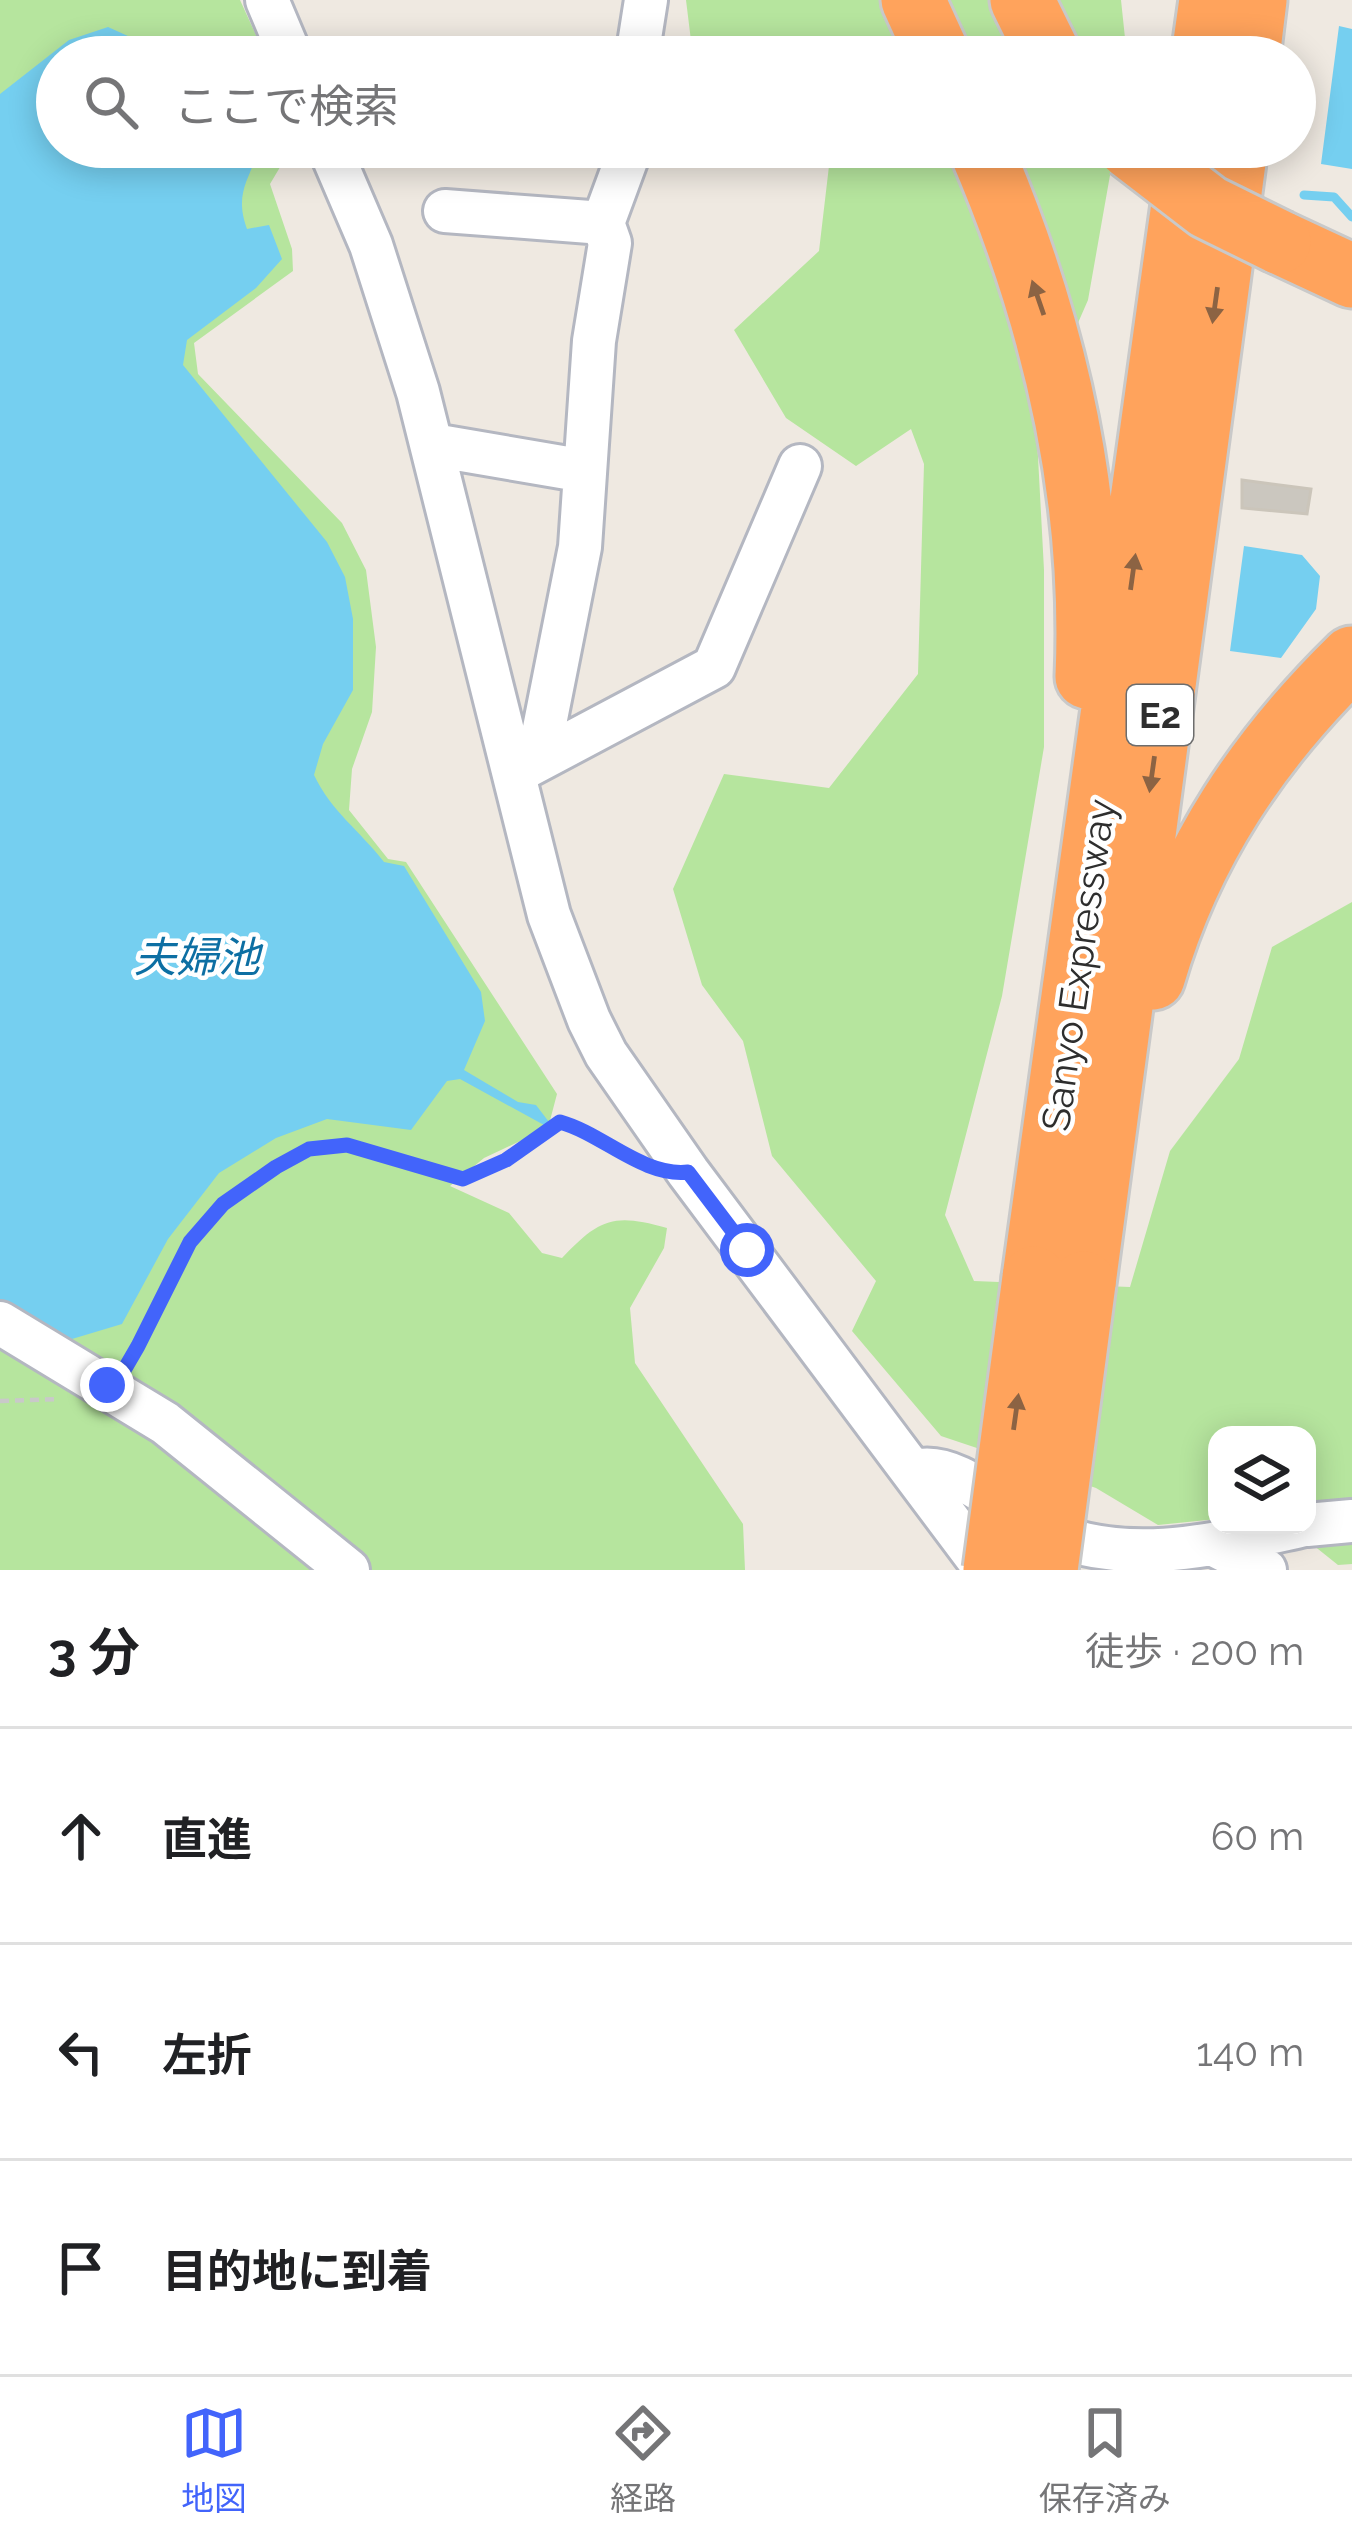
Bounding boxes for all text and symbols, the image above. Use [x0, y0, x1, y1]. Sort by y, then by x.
search box [36, 36, 1316, 168]
icon: search [78, 69, 144, 135]
text: ここで検索 [174, 80, 399, 133]
one-way arrow [1028, 280, 1046, 316]
one-way arrow [1205, 286, 1224, 324]
one-way arrow [1123, 553, 1142, 590]
road number: E2 [1127, 685, 1193, 745]
one-way arrow [1142, 756, 1161, 794]
street label: Sanyo Expressway [1032, 796, 1124, 1134]
water label: 夫婦池 [134, 933, 264, 982]
route start [720, 1223, 774, 1277]
route end [80, 1358, 134, 1412]
one-way arrow [1007, 1393, 1026, 1431]
map controls [1208, 1426, 1316, 1534]
button: layers [1208, 1426, 1316, 1534]
text: 3 分 [48, 1622, 140, 1682]
text: 徒歩 · 200 m [1085, 1628, 1304, 1674]
icon: ahead [48, 1803, 114, 1869]
text: 直進 [162, 1813, 252, 1866]
text: 60 m [1211, 1813, 1304, 1859]
icon: left [48, 2019, 114, 2085]
text: 左折 [162, 2029, 252, 2082]
text: 140 m [1196, 2029, 1304, 2075]
icon: arrive [48, 2235, 114, 2301]
text: 目的地に到着 [162, 2245, 432, 2298]
tab: 地図 [181, 2400, 247, 2520]
tab: 経路 [610, 2400, 676, 2520]
tab: 保存済み [1039, 2400, 1171, 2520]

